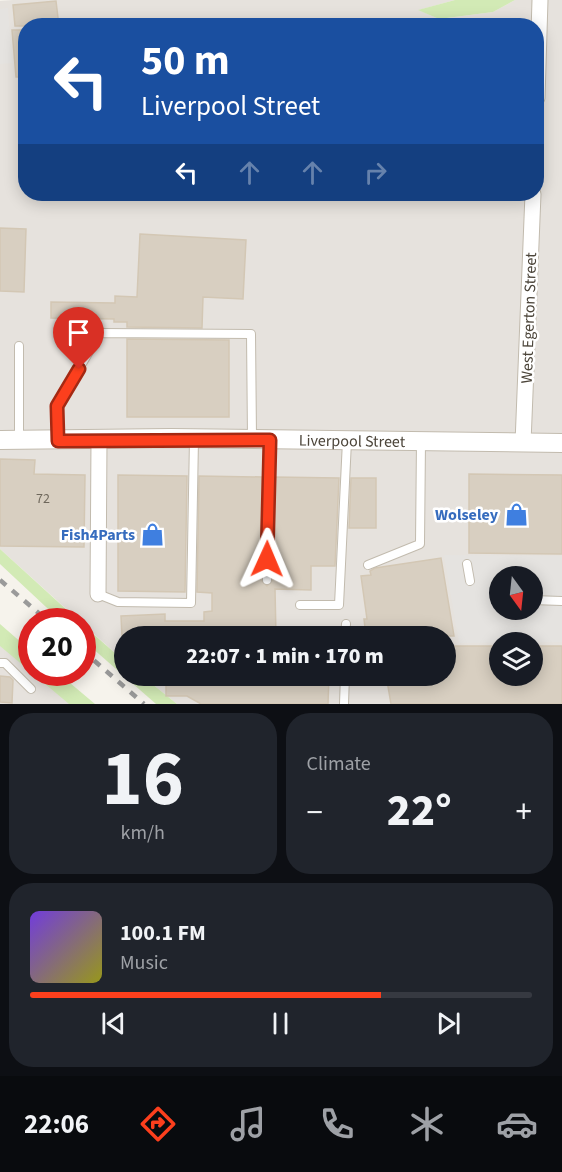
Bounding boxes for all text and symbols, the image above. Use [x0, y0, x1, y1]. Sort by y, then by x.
text: 50 m [141, 31, 230, 91]
icon: left [42, 42, 120, 120]
text: Liverpool Street [141, 87, 320, 126]
icon: left [170, 156, 203, 189]
icon: ahead [233, 156, 266, 189]
icon: ahead [296, 156, 329, 189]
icon: right [359, 156, 392, 189]
street label: West Egerton Street [516, 252, 542, 384]
pin [53, 307, 104, 369]
icon: arrive [62, 316, 95, 349]
street label: Liverpool Street [299, 430, 406, 453]
house number: 72 [36, 489, 50, 509]
shop icon: Wolseley [503, 501, 529, 527]
place label: Wolseley [435, 504, 499, 526]
shop icon: Fish4Parts [140, 521, 166, 547]
place label: Fish4Parts [61, 524, 135, 546]
position arrow [235, 527, 299, 591]
north arrow [489, 566, 543, 620]
map controls [489, 566, 543, 686]
speed limit sign: 20 [18, 608, 96, 686]
button: layers [489, 632, 543, 686]
text: 22:07 · 1 min · 170 m [186, 640, 384, 672]
text: 16 [102, 724, 184, 835]
text: Climate [307, 750, 371, 778]
text: 22° [387, 779, 452, 843]
text: − [307, 789, 323, 836]
text: + [516, 789, 532, 836]
text: km/h [121, 819, 165, 847]
text: 100.1 FM [120, 917, 206, 949]
text: Music [120, 949, 168, 977]
icon: previous [97, 1007, 130, 1040]
icon: pause [264, 1007, 297, 1040]
icon: next [432, 1007, 465, 1040]
icon: directions [137, 1103, 179, 1145]
icon: music [227, 1103, 269, 1145]
icon: phone [316, 1103, 358, 1145]
icon: climate [406, 1103, 448, 1145]
icon: car [496, 1103, 538, 1145]
text: 22:06 [24, 1105, 89, 1144]

